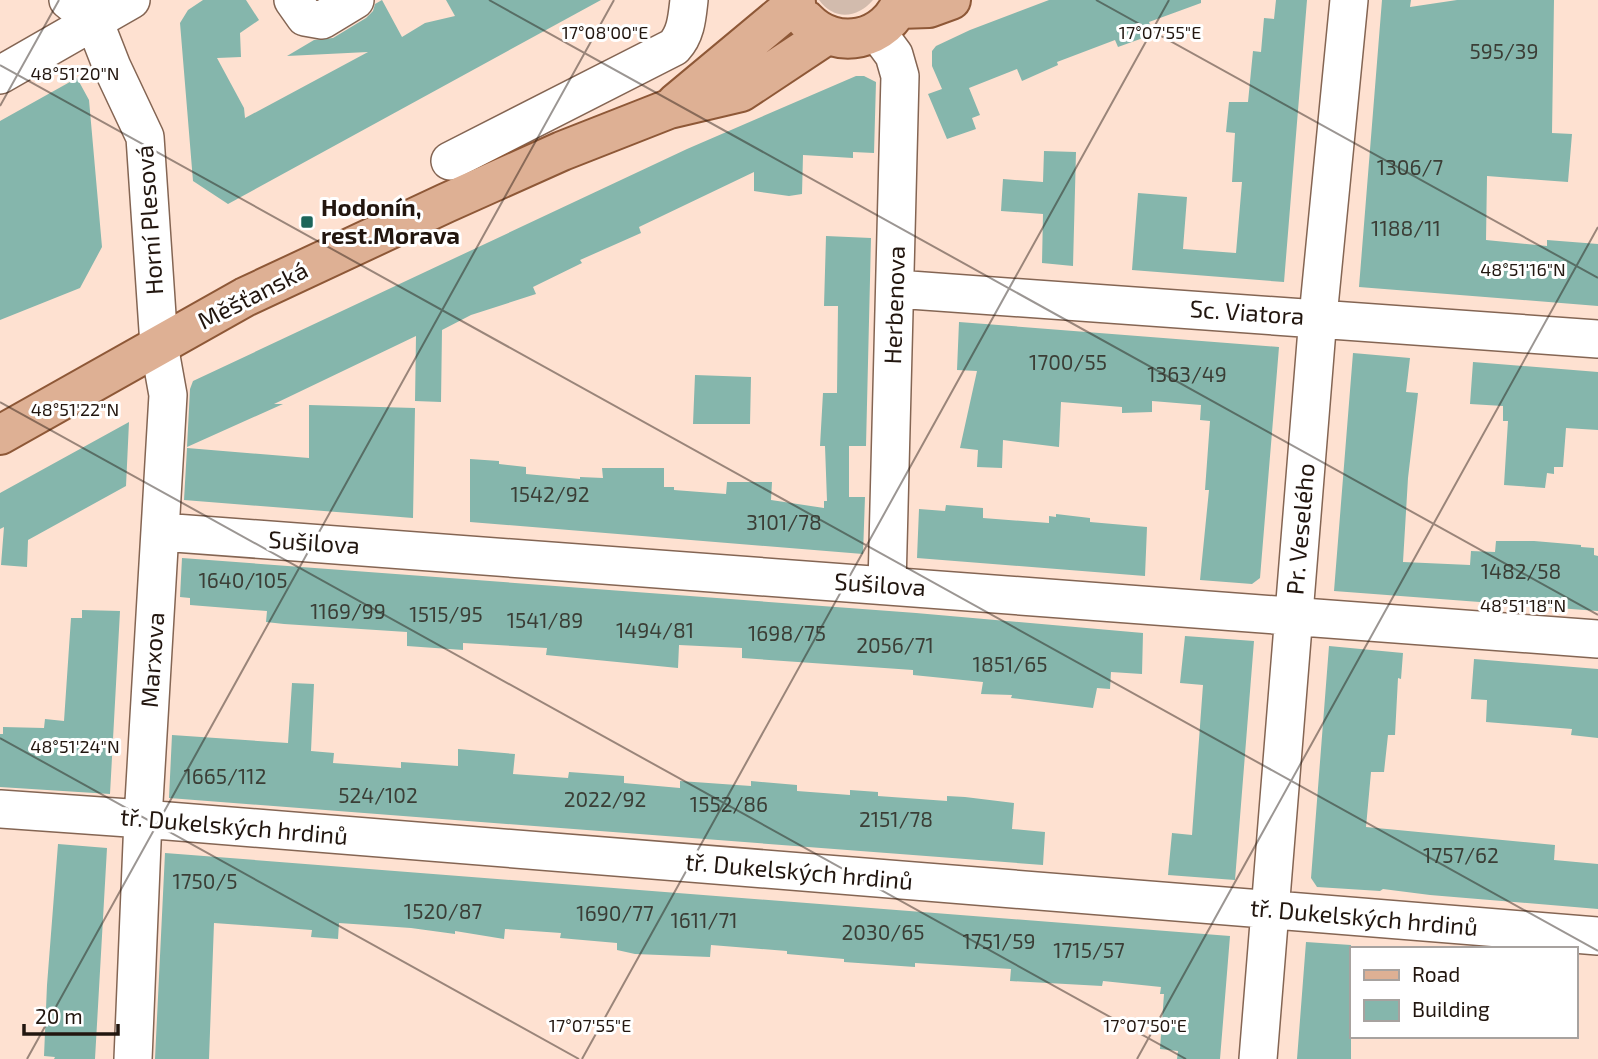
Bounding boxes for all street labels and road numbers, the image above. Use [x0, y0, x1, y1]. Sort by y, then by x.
street label: Horní Plesová [129, 144, 168, 296]
street label: Herbenova [877, 245, 910, 365]
street label: Měšťanská [192, 255, 312, 335]
street label: Sc. Viatora [1189, 293, 1305, 330]
street label: Pr. Veselého [1279, 462, 1320, 596]
street label: Sušilova [267, 524, 361, 559]
street label: Sušilova [833, 566, 927, 601]
street label: Marxova [134, 611, 169, 709]
street label: tř. Dukelských hrdinů [119, 801, 349, 850]
street label: tř. Dukelských hrdinů [684, 846, 914, 895]
street label: tř. Dukelských hrdinů [1249, 892, 1479, 941]

